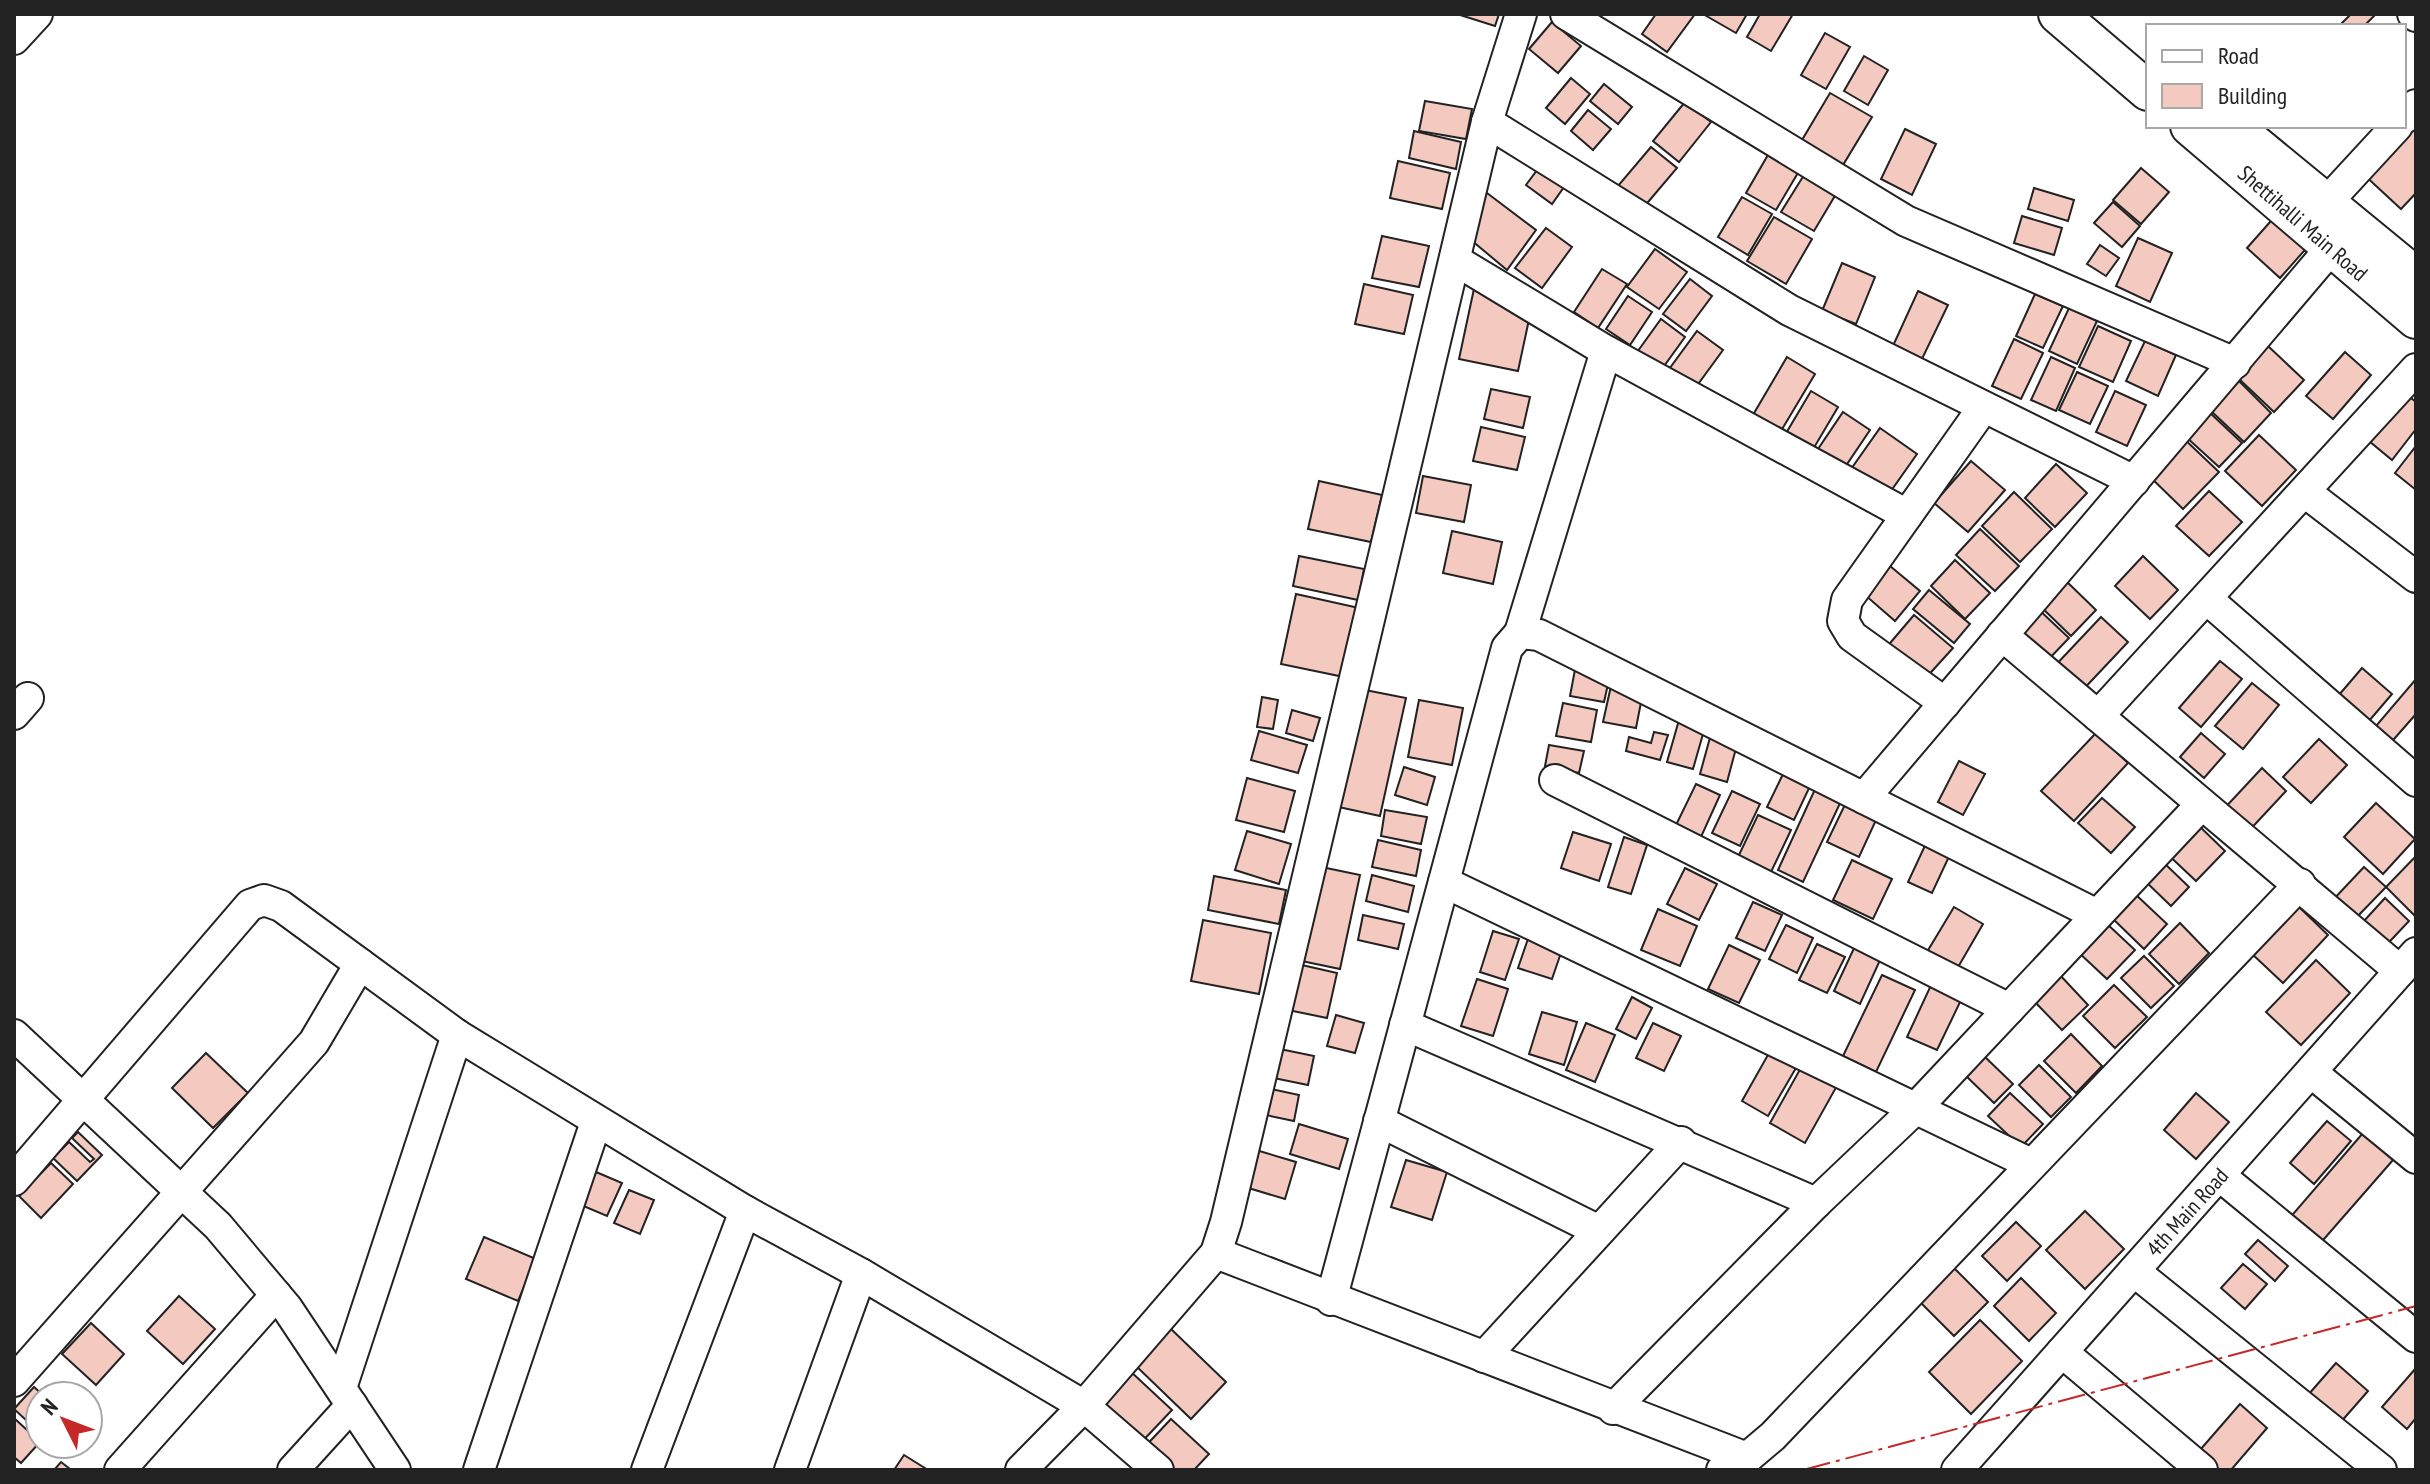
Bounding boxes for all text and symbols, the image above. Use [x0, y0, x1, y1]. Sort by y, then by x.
legend [2146, 24, 2406, 128]
text: Road [2218, 40, 2259, 71]
text: Building [2218, 80, 2287, 111]
street label: Shettihalli Main Road [2232, 159, 2374, 287]
street label: 4th Main Road [2140, 1162, 2234, 1262]
north arrow [24, 1380, 104, 1460]
text: N [35, 1393, 64, 1420]

